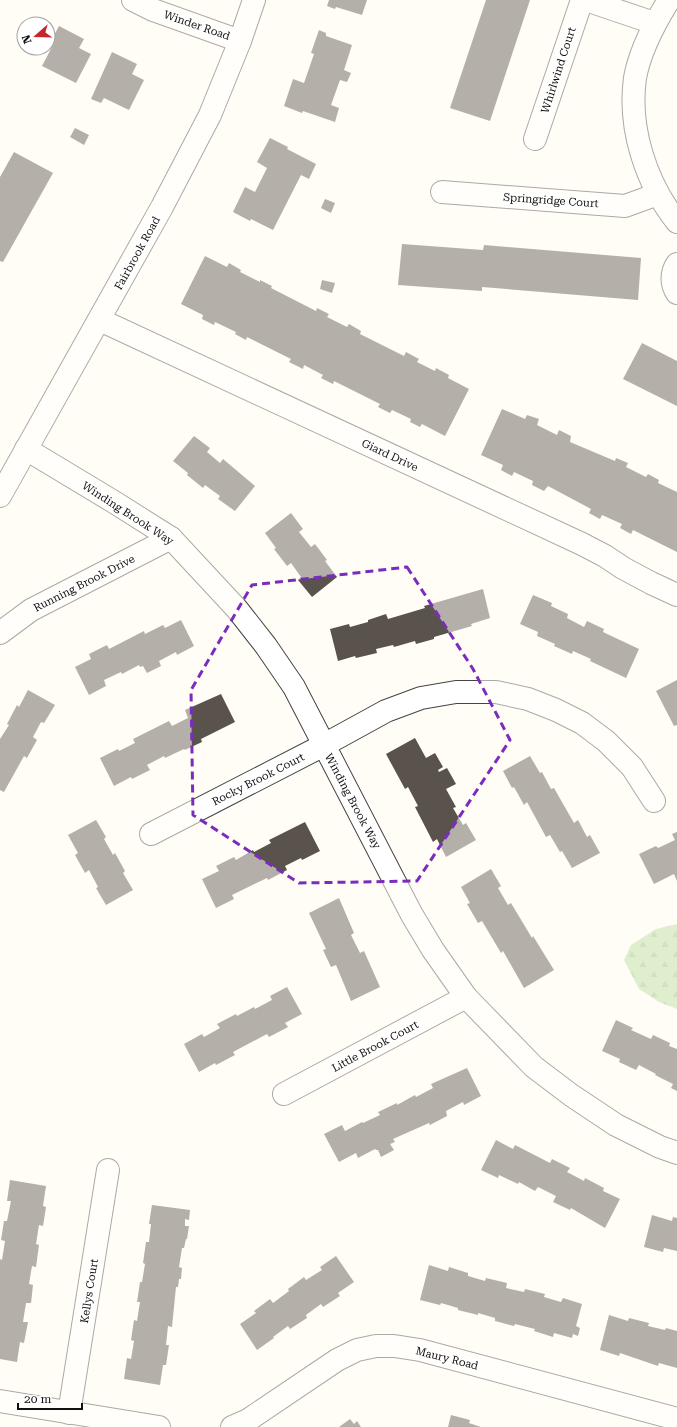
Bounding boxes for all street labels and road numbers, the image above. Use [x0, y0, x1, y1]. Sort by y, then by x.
street label: Winder Road [162, 8, 232, 43]
street label: Whirlwind Court [538, 25, 579, 115]
street label: Springridge Court [503, 191, 599, 210]
street label: Fairbrook Road [112, 214, 163, 292]
street label: Giard Drive [359, 437, 420, 474]
street label: Winding Brook Way [80, 479, 176, 548]
street label: Running Brook Drive [31, 552, 137, 615]
street label: Rocky Brook Court [210, 751, 307, 808]
street label: Winding Brook Way [322, 751, 383, 852]
street label: Little Brook Court [330, 1018, 421, 1075]
street label: Kellys Court [78, 1258, 101, 1324]
street label: Maury Road [414, 1344, 480, 1373]

